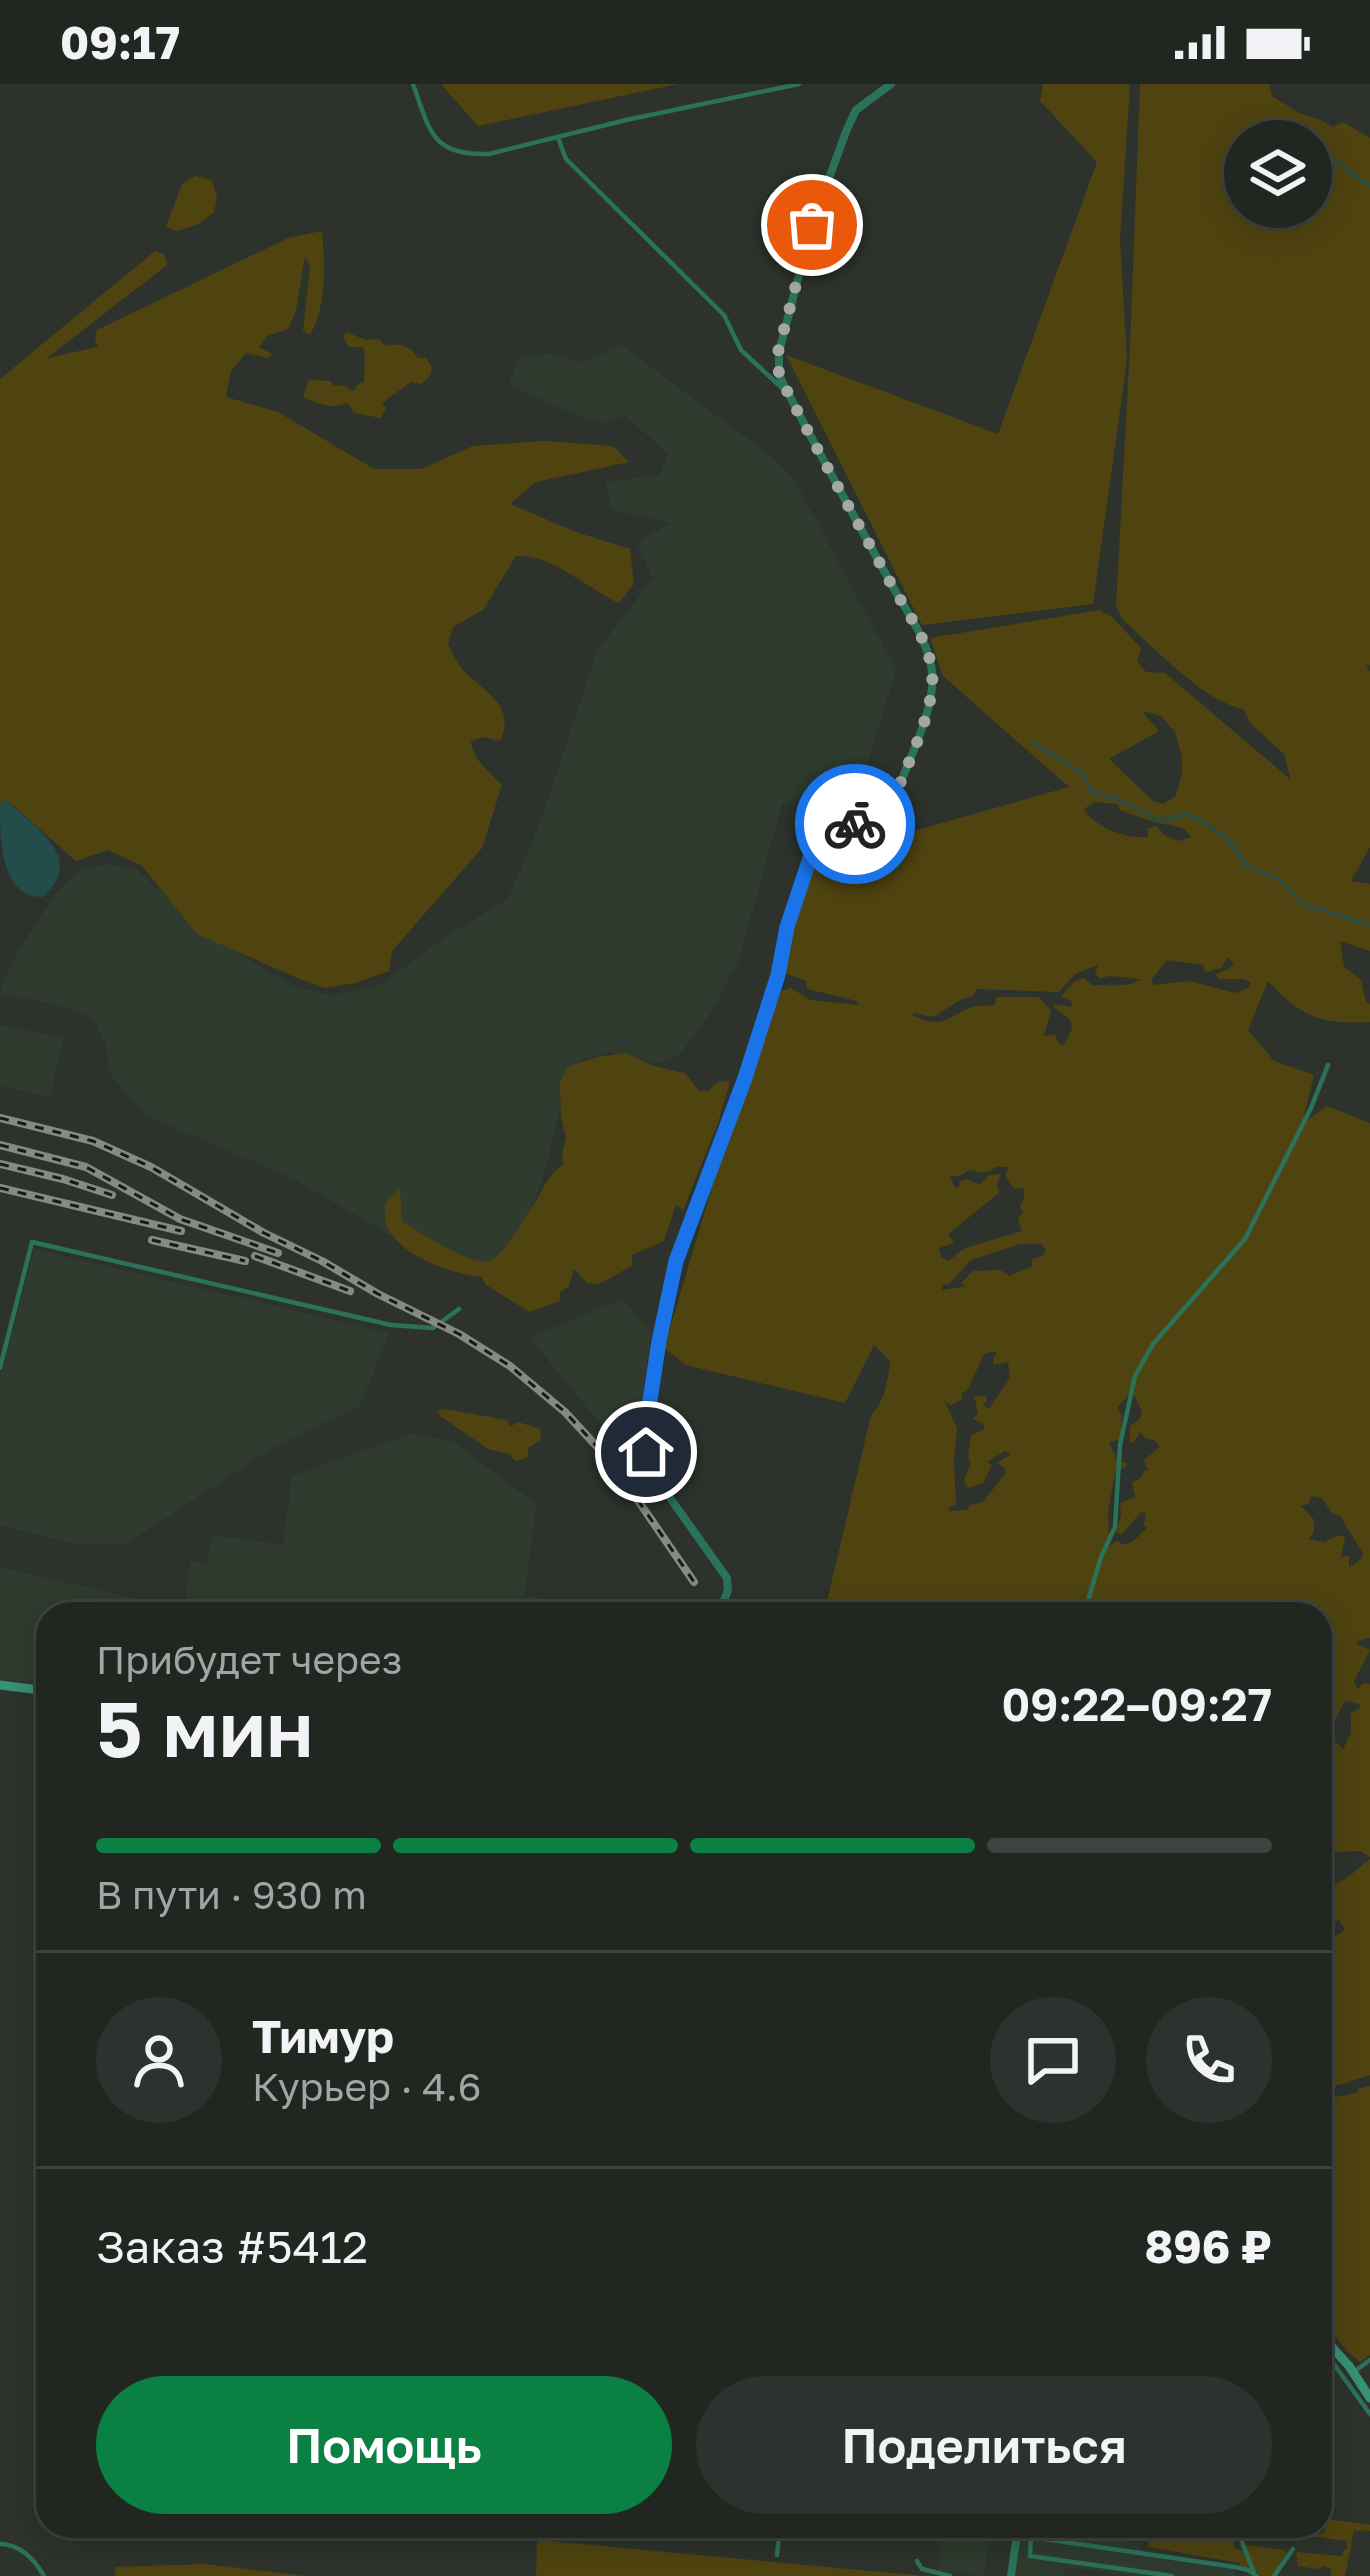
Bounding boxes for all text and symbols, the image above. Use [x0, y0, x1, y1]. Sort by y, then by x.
text: 09:17 [60, 15, 180, 69]
map controls [1224, 120, 1332, 228]
button: layers [1224, 120, 1332, 228]
pin [761, 174, 863, 276]
icon: bag [779, 192, 845, 258]
courier [795, 764, 915, 884]
icon: bike [822, 791, 888, 857]
pin [595, 1401, 697, 1503]
icon: home [613, 1419, 679, 1485]
text: Прибудет через [96, 1636, 402, 1683]
text: 09:22–09:27 [1001, 1677, 1272, 1731]
text: 5 мин [96, 1681, 314, 1774]
text: В пути · 930 m [96, 1871, 367, 1918]
button: person [96, 1997, 222, 2123]
button: chat [990, 1997, 1116, 2123]
button: phone [1146, 1997, 1272, 2123]
text: Тимур [252, 2009, 394, 2063]
text: Курьер · 4.6 [252, 2063, 481, 2110]
text: Заказ #5412 [96, 2219, 368, 2273]
text: 896 ₽ [1144, 2219, 1272, 2273]
button: Помощь [96, 2376, 672, 2514]
button: Поделиться [696, 2376, 1272, 2514]

